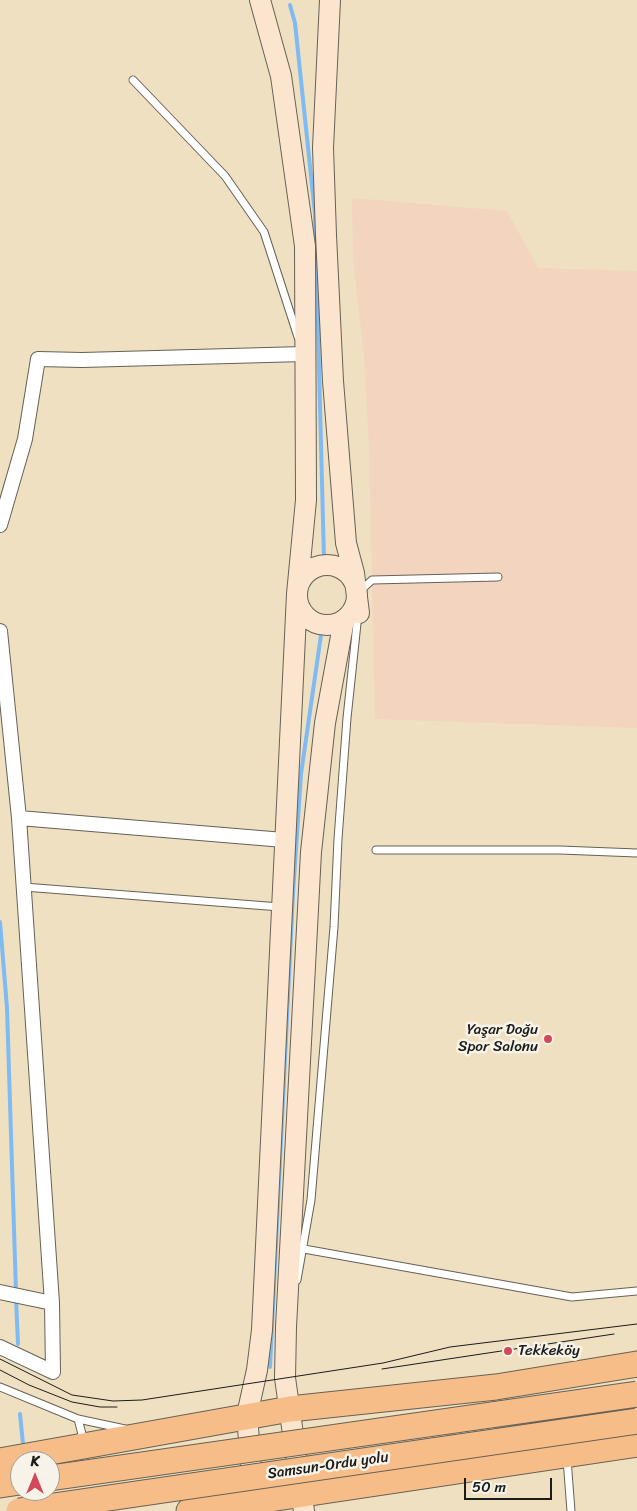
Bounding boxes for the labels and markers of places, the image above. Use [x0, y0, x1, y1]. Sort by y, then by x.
place label: Yaşar Doğu Spor Salonu [458, 1021, 538, 1056]
marker: Yaşar Doğu Spor Salonu [542, 1033, 554, 1045]
place label: Tekkeköy [518, 1342, 580, 1360]
marker: Tekkeköy [502, 1345, 514, 1357]

